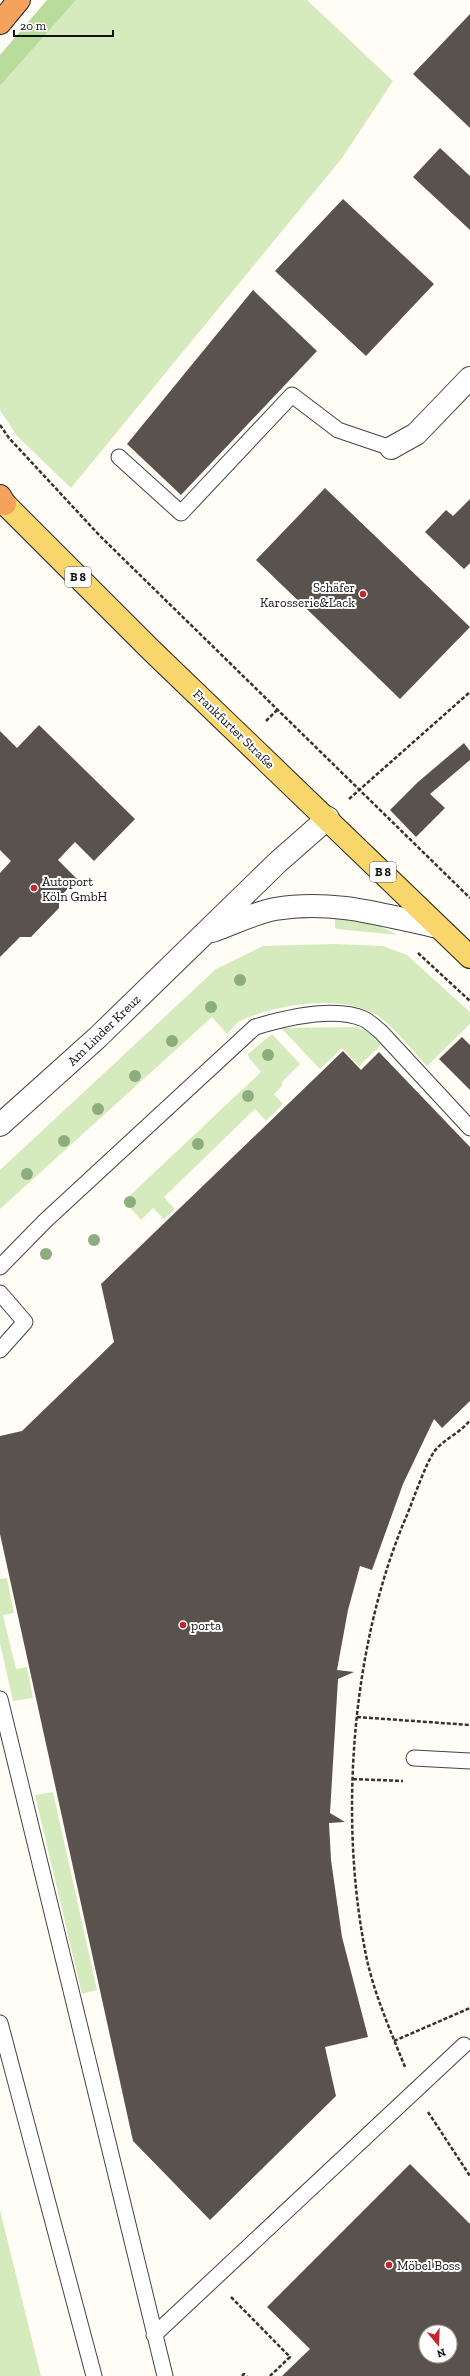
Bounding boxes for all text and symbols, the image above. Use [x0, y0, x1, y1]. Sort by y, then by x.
scale bar [14, 12, 113, 38]
text: 20 m [20, 19, 47, 33]
road number: B 8 [65, 567, 91, 587]
place label: Schäfer Karosserie&Lack [260, 580, 355, 610]
marker: Schäfer Karosserie&Lack [358, 589, 368, 599]
street label: Frankfurter Straße [190, 686, 278, 772]
road number: B 8 [370, 862, 396, 882]
place label: Autoport Köln GmbH [42, 874, 107, 904]
marker: Autoport Köln GmbH [29, 883, 39, 893]
street label: Am Linder Kreuz [64, 991, 144, 1069]
place label: porta [191, 1618, 222, 1633]
marker: porta [178, 1620, 188, 1630]
place label: Möbel Boss [397, 2258, 461, 2273]
marker: Möbel Boss [384, 2260, 394, 2270]
north arrow [418, 2324, 458, 2364]
text: N [434, 2345, 447, 2361]

